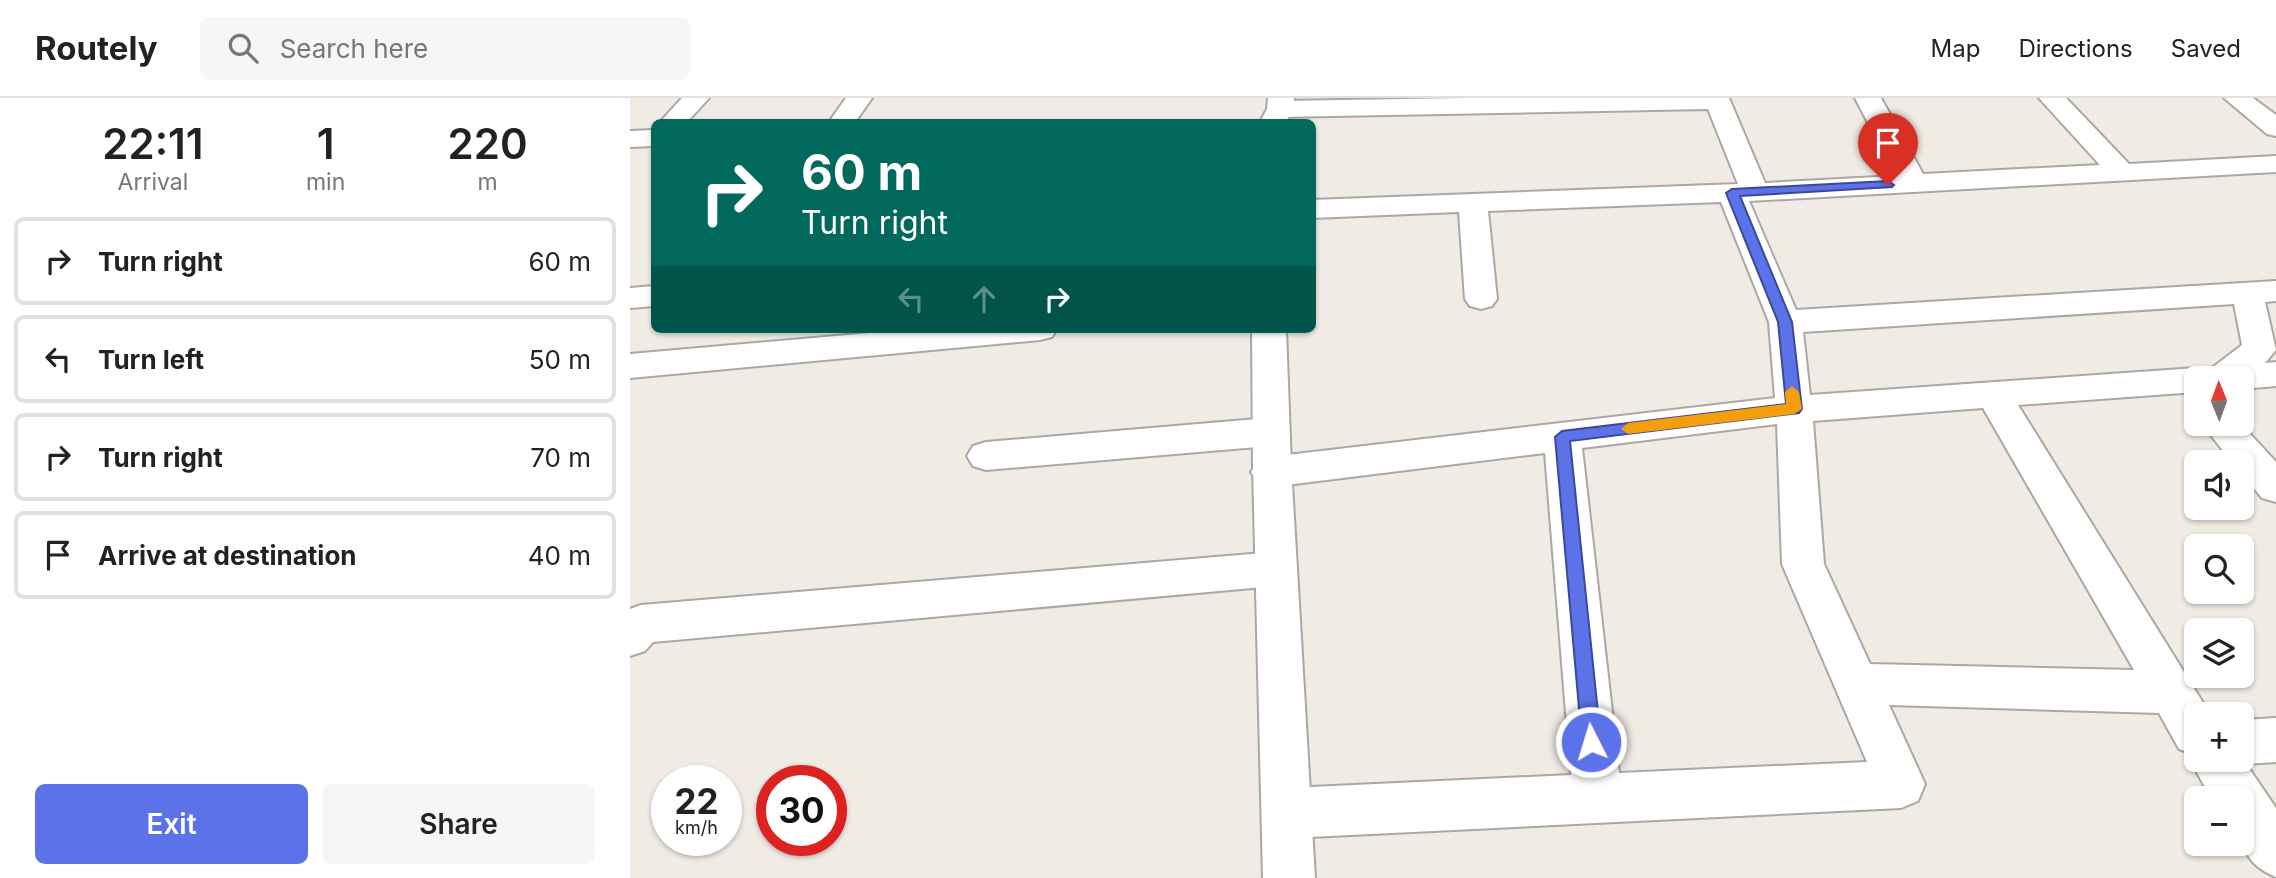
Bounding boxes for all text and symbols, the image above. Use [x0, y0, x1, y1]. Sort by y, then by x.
search box [200, 17, 690, 80]
text: Routely [35, 28, 158, 68]
icon: search [224, 29, 262, 67]
text: Search here [280, 33, 428, 64]
text: Map [1931, 34, 1980, 63]
text: Directions [2018, 34, 2133, 63]
text: Saved [2171, 34, 2241, 63]
pin [1858, 113, 1918, 185]
text: 22:11 [102, 118, 204, 169]
text: 1 [317, 118, 334, 169]
text: 220 [448, 118, 528, 169]
icon: arrive [1869, 124, 1907, 162]
text: 60 m [801, 143, 922, 202]
icon: right [686, 147, 777, 238]
text: Arrival [118, 168, 188, 196]
text: min [306, 168, 345, 196]
text: m [478, 168, 498, 196]
text: Turn right [801, 203, 948, 242]
icon: right [39, 242, 77, 280]
text: Turn right [98, 246, 223, 277]
text: 60 m [528, 246, 591, 277]
icon: left [892, 280, 930, 318]
icon: ahead [965, 280, 1003, 318]
icon: right [1038, 280, 1076, 318]
icon: left [39, 340, 77, 378]
text: Turn left [98, 344, 204, 375]
text: 50 m [529, 344, 591, 375]
north arrow [2184, 366, 2254, 436]
map controls [2184, 366, 2254, 856]
icon: right [39, 438, 77, 476]
text: Turn right [98, 442, 223, 473]
text: 70 m [530, 442, 591, 473]
button: sound [2184, 450, 2254, 520]
button: search [2184, 534, 2254, 604]
icon: arrive [39, 536, 77, 574]
text: Arrive at destination [98, 540, 357, 571]
text: 40 m [528, 540, 591, 571]
button: layers [2184, 618, 2254, 688]
button: + [2184, 702, 2254, 772]
position arrow [1554, 705, 1628, 779]
speed limit sign: 30 [756, 765, 847, 856]
text: 22 [674, 780, 719, 822]
button: Exit [35, 784, 308, 864]
button: Share [322, 784, 595, 864]
button: − [2184, 786, 2254, 856]
text: km/h [675, 817, 718, 838]

